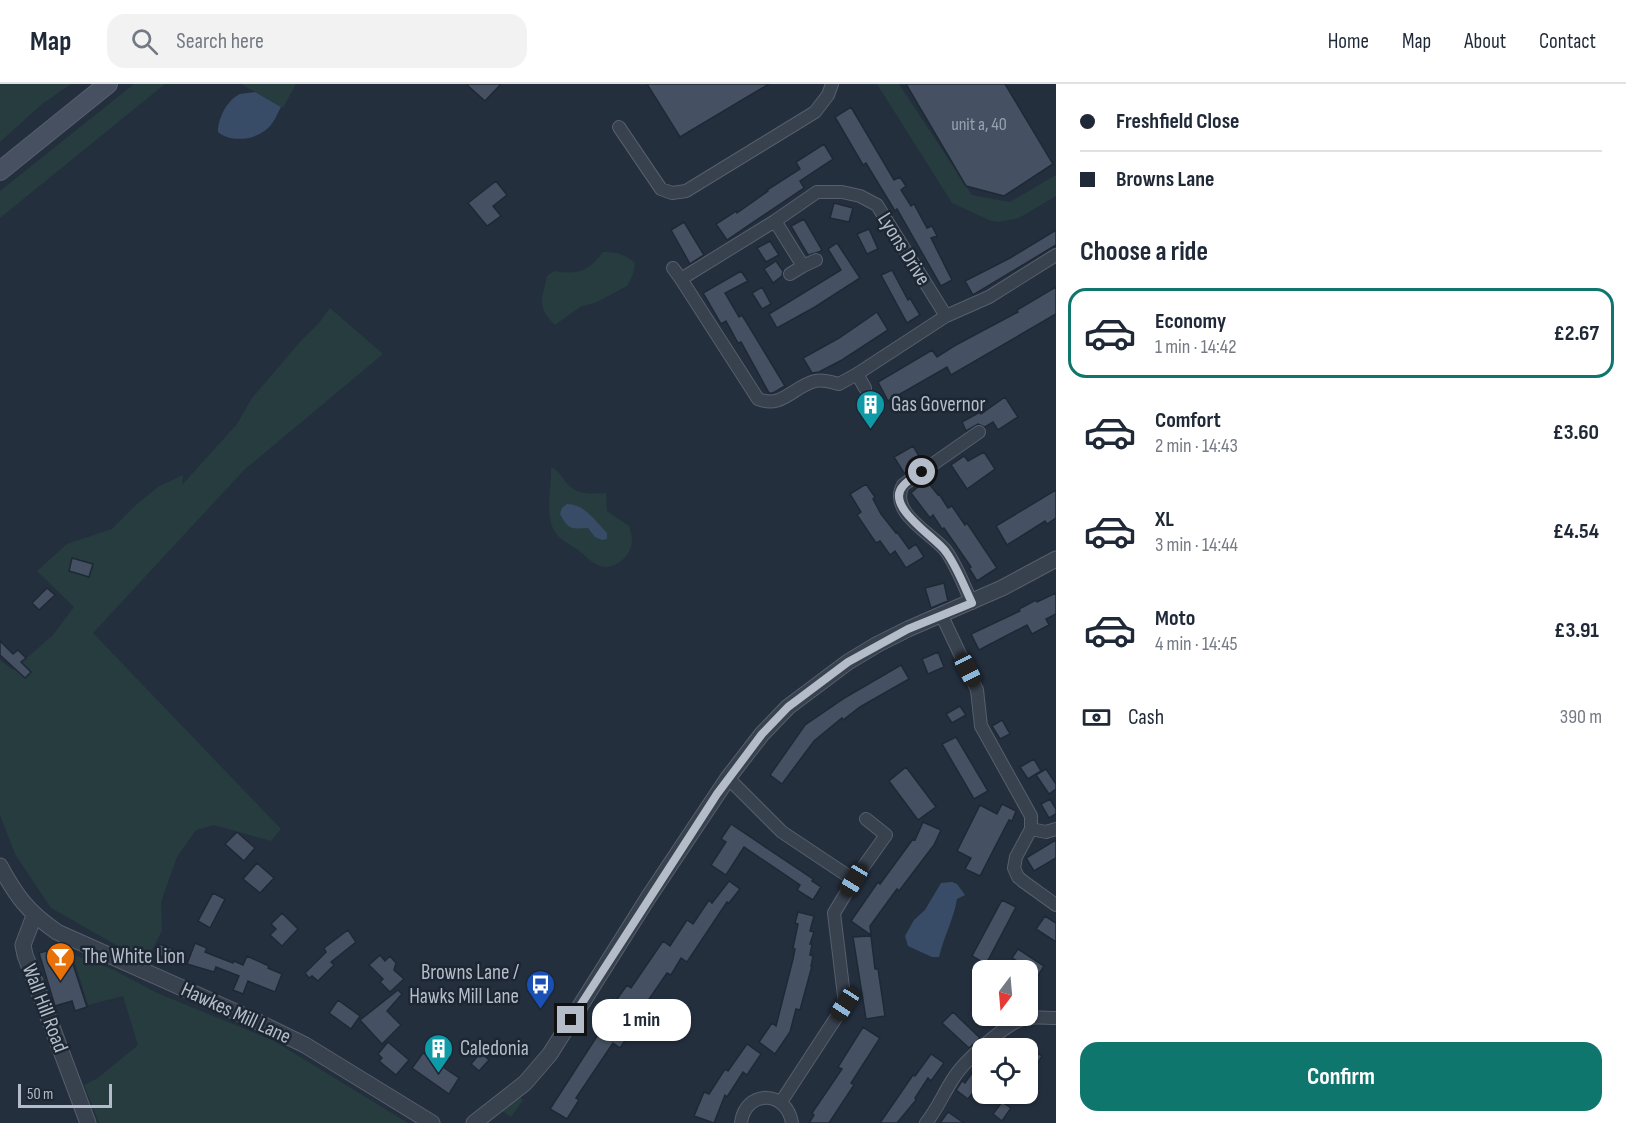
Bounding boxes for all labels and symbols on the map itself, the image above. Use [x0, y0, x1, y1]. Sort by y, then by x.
house number: unit a, 40 [951, 114, 1007, 135]
street label: Lyons Drive [872, 208, 936, 290]
building icon: Gas Governor [854, 388, 886, 430]
place label: Gas Governor [891, 392, 986, 417]
route start [908, 458, 935, 485]
car [952, 650, 984, 690]
car [837, 860, 871, 900]
bar icon: The White Lion [45, 940, 77, 982]
place label: The White Lion [82, 944, 185, 969]
street label: Wall Hill Road [17, 960, 73, 1056]
place label: Browns Lane / Hawks Mill Lane [409, 960, 519, 1009]
north arrow [972, 960, 1038, 1026]
bus stop icon: Browns Lane / Hawks Mill Lane [524, 968, 556, 1010]
street label: Hawkes Mill Lane [177, 977, 295, 1049]
car [828, 984, 862, 1024]
callout: 1 min [592, 999, 691, 1041]
route end [557, 1006, 584, 1033]
building icon: Caledonia [423, 1032, 455, 1074]
place label: Caledonia [460, 1036, 529, 1061]
scale bar [18, 1081, 112, 1108]

